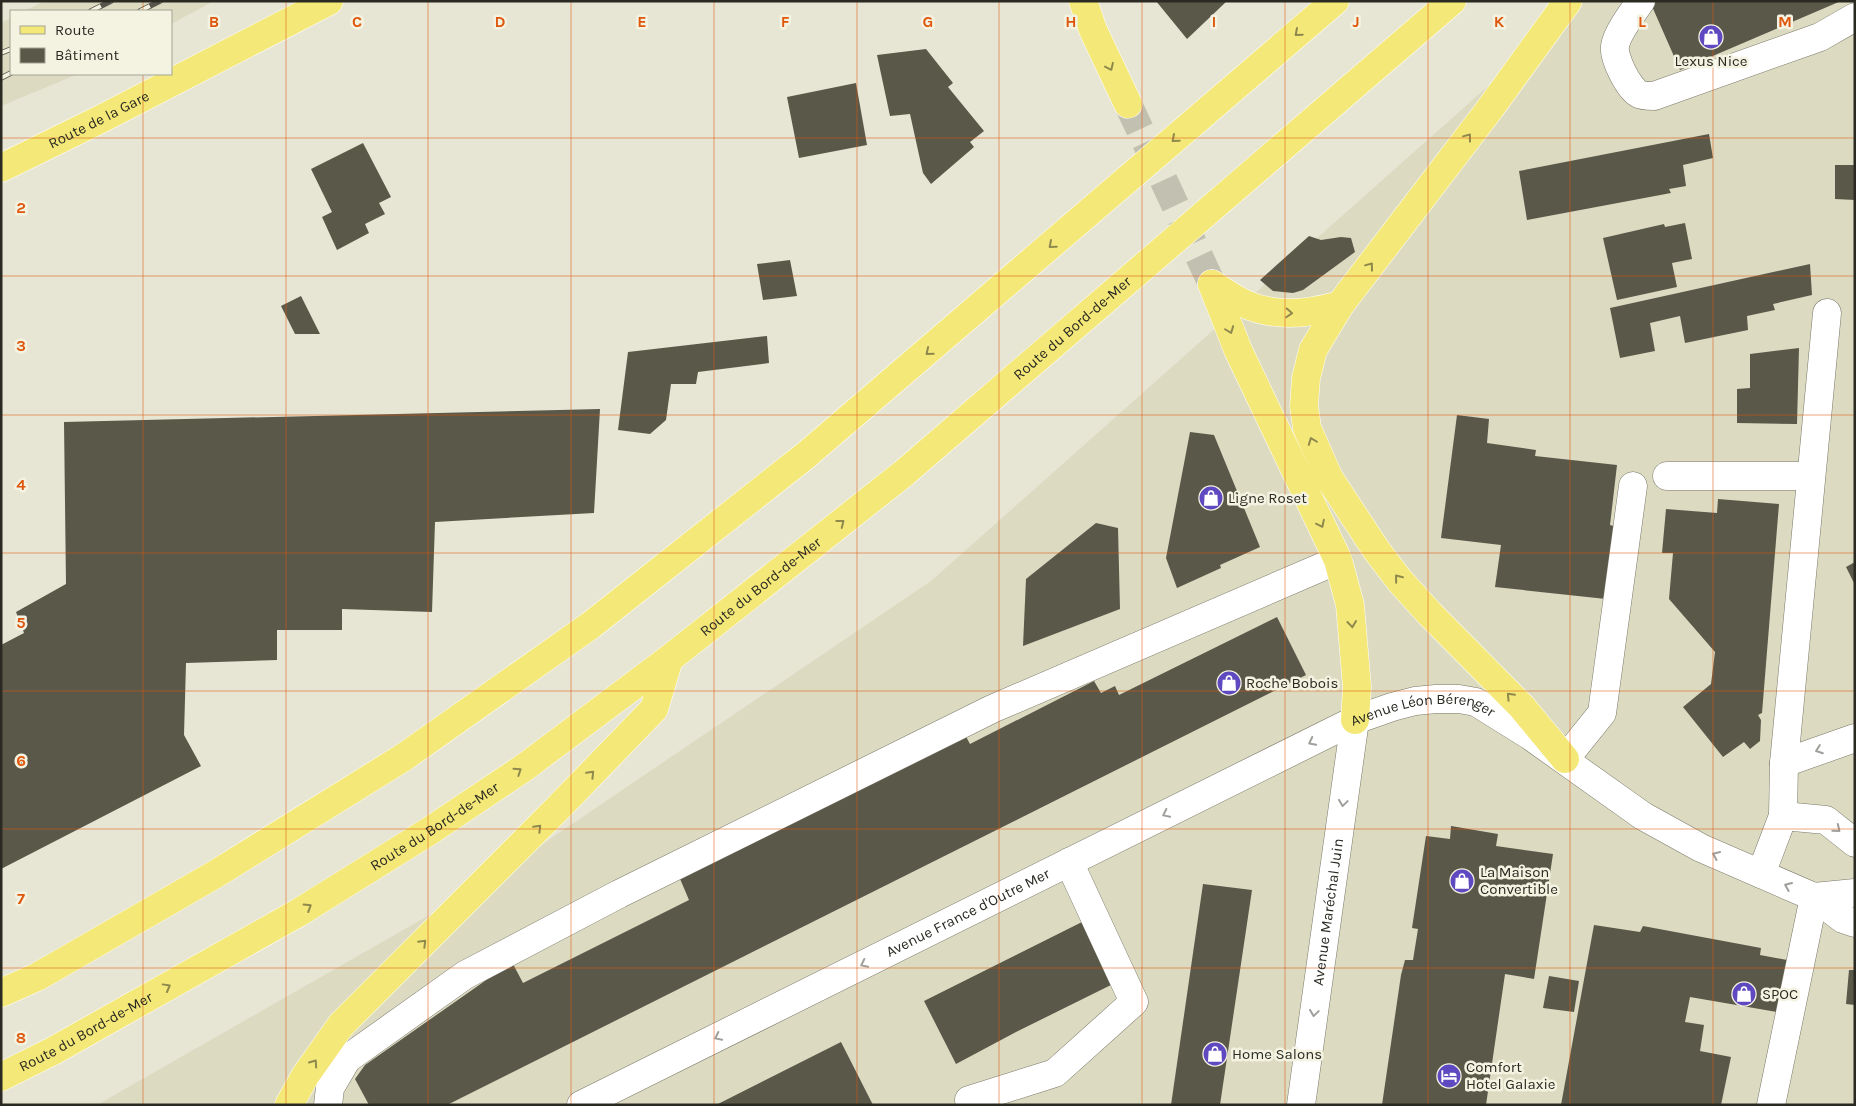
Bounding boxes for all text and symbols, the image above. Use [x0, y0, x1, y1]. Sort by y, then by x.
legend [10, 10, 172, 75]
text: B [209, 12, 219, 31]
text: C [352, 12, 362, 31]
text: D [495, 12, 506, 31]
text: E [637, 12, 647, 31]
text: F [781, 12, 790, 31]
text: G [923, 12, 933, 31]
text: H [1065, 12, 1077, 31]
text: I [1212, 12, 1216, 31]
text: J [1352, 12, 1360, 31]
text: K [1494, 12, 1505, 31]
text: L [1638, 12, 1646, 31]
text: M [1778, 12, 1792, 31]
text: Route [55, 21, 95, 39]
shop icon: Lexus Nice [1698, 24, 1724, 50]
one-way arrow [1295, 27, 1304, 36]
text: Bâtiment [55, 46, 119, 64]
place label: Lexus Nice [1674, 52, 1748, 70]
one-way arrow [1104, 62, 1115, 71]
street label: Route de la Gare [45, 87, 152, 152]
one-way arrow [1462, 133, 1471, 143]
one-way arrow [1172, 134, 1181, 143]
text: 2 [16, 198, 26, 217]
one-way arrow [1049, 240, 1058, 249]
one-way arrow [1364, 263, 1372, 272]
street label: Route du Bord-de-Mer [1010, 272, 1135, 384]
one-way arrow [1285, 307, 1293, 318]
one-way arrow [1224, 325, 1234, 334]
text: 3 [16, 336, 26, 355]
one-way arrow [926, 346, 935, 354]
one-way arrow [1308, 438, 1318, 446]
text: 4 [16, 475, 26, 494]
shop icon: Ligne Roset [1198, 485, 1224, 511]
place label: Ligne Roset [1228, 489, 1307, 507]
one-way arrow [1315, 519, 1325, 528]
one-way arrow [836, 520, 845, 529]
street label: Route du Bord-de-Mer [696, 533, 825, 640]
one-way arrow [1395, 575, 1404, 584]
text: 5 [16, 613, 26, 632]
one-way arrow [1346, 621, 1357, 629]
shop icon: Roche Bobois [1216, 670, 1242, 696]
place label: Roche Bobois [1246, 674, 1338, 692]
street label: Avenue Léon Bérenger [1348, 690, 1499, 730]
one-way arrow [1507, 693, 1516, 702]
one-way arrow [1308, 736, 1317, 746]
one-way arrow [1815, 744, 1824, 754]
text: 6 [16, 751, 26, 770]
one-way arrow [513, 768, 522, 777]
one-way arrow [585, 771, 594, 780]
street label: Route du Bord-de-Mer [367, 778, 503, 875]
one-way arrow [1338, 799, 1349, 807]
one-way arrow [1162, 808, 1171, 818]
one-way arrow [1832, 824, 1841, 833]
one-way arrow [532, 825, 541, 834]
street label: Avenue Maréchal Juin [1309, 837, 1347, 987]
one-way arrow [1712, 851, 1721, 862]
place label: La Maison Convertible [1480, 863, 1558, 898]
street label: Avenue France d'Outre Mer [883, 864, 1053, 961]
shop icon: La Maison Convertible [1449, 868, 1475, 894]
one-way arrow [1784, 881, 1793, 892]
text: 7 [17, 889, 25, 908]
one-way arrow [303, 903, 312, 913]
one-way arrow [417, 940, 426, 949]
one-way arrow [860, 958, 869, 968]
shop icon: SPOC [1731, 981, 1757, 1007]
one-way arrow [162, 983, 171, 993]
place label: SPOC [1762, 985, 1798, 1003]
street label: Route du Bord-de-Mer [16, 988, 156, 1076]
one-way arrow [1309, 1009, 1320, 1017]
text: 8 [16, 1028, 26, 1047]
one-way arrow [715, 1030, 724, 1040]
shop icon: Home Salons [1202, 1041, 1228, 1067]
place label: Home Salons [1232, 1045, 1322, 1063]
place label: Comfort Hotel Galaxie [1466, 1058, 1556, 1093]
one-way arrow [308, 1059, 317, 1069]
hotel icon: Comfort Hotel Galaxie [1436, 1063, 1462, 1089]

